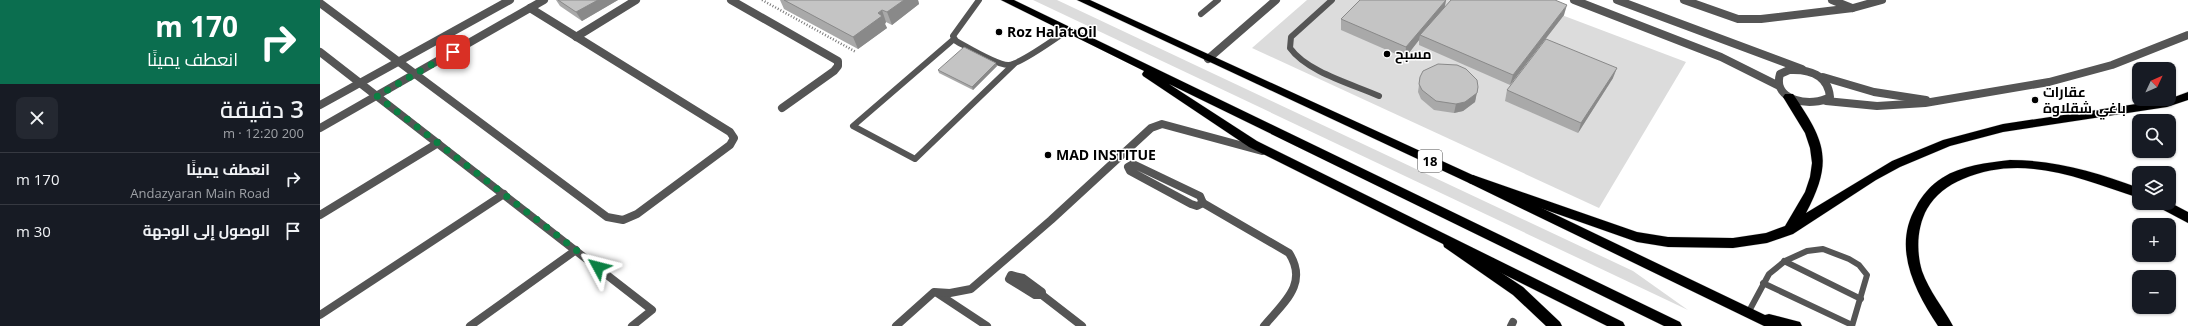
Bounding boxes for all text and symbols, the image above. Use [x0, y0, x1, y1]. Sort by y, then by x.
text: 170 m [155, 7, 238, 45]
icon: right [252, 16, 304, 68]
place label: Roz Halat Oil [1007, 22, 1097, 41]
marker: Roz Halat Oil [994, 27, 1004, 37]
pin [436, 35, 470, 69]
icon: arrive [442, 41, 464, 63]
place label: مسبح [1395, 44, 1431, 64]
text: انعطف يمينًا [147, 47, 238, 71]
marker: مسبح [1382, 49, 1392, 59]
north arrow [2132, 62, 2176, 106]
map controls [2132, 62, 2176, 314]
place label: عقارات باغي شقلاوة [2043, 82, 2126, 120]
text: 3 دقيقة [220, 92, 304, 125]
marker: عقارات باغي شقلاوة [2030, 95, 2040, 105]
button: close [16, 97, 58, 139]
button: search [2132, 114, 2176, 158]
text: 200 m · 12:20 [223, 124, 304, 142]
place label: MAD INSTITUE [1056, 145, 1156, 164]
marker: MAD INSTITUE [1043, 150, 1053, 160]
road number: 18 [1418, 150, 1442, 172]
text: انعطف يمينًا [186, 159, 270, 179]
button: layers [2132, 166, 2176, 210]
icon: right [282, 168, 304, 190]
text: 170 m [16, 169, 60, 189]
text: Andazyaran Main Road [130, 184, 270, 202]
button: + [2132, 218, 2176, 262]
text: الوصول إلى الوجهة [143, 220, 270, 240]
icon: arrive [282, 220, 304, 242]
text: 30 m [16, 221, 51, 241]
position arrow [577, 246, 619, 288]
button: − [2132, 270, 2176, 314]

